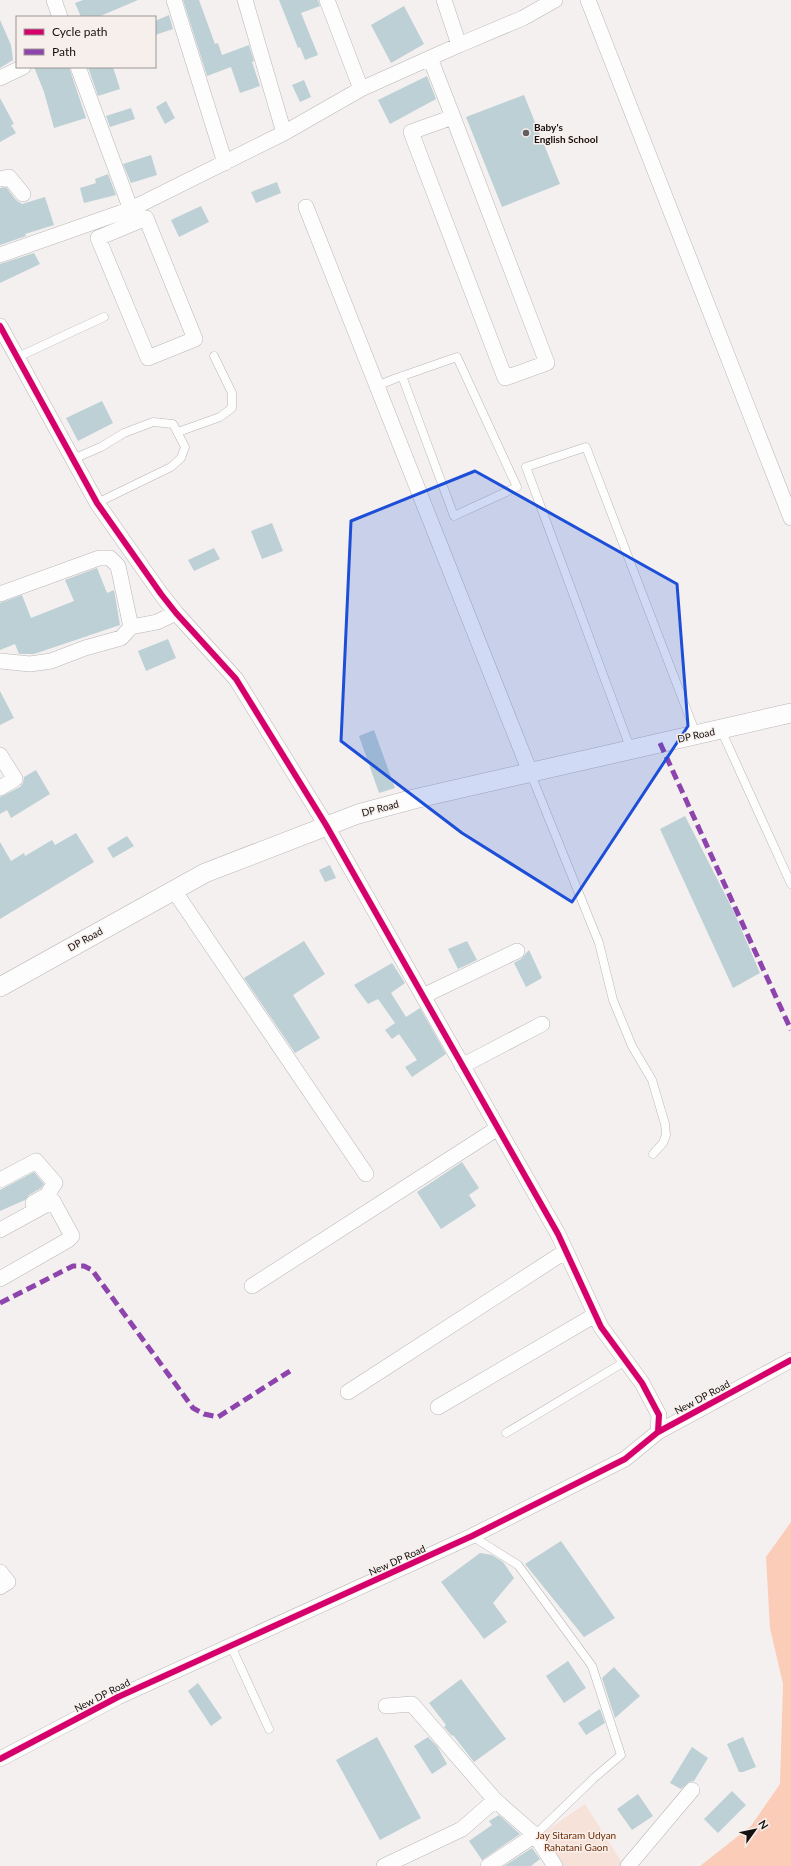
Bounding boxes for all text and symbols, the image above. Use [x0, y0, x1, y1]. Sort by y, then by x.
legend [16, 16, 156, 68]
text: Cycle path [52, 24, 107, 39]
text: Path [52, 44, 76, 59]
place label: Baby's English School [534, 121, 598, 145]
marker: Baby's English School [521, 128, 531, 138]
street label: DP Road [676, 725, 716, 745]
street label: DP Road [360, 797, 400, 819]
street label: DP Road [65, 925, 105, 953]
street label: New DP Road [672, 1377, 732, 1417]
street label: New DP Road [367, 1542, 427, 1578]
street label: New DP Road [72, 1676, 132, 1714]
north arrow [735, 1810, 775, 1850]
text: N [756, 1817, 772, 1831]
park label: Jay Sitaram Udyan Rahatani Gaon [536, 1829, 616, 1853]

